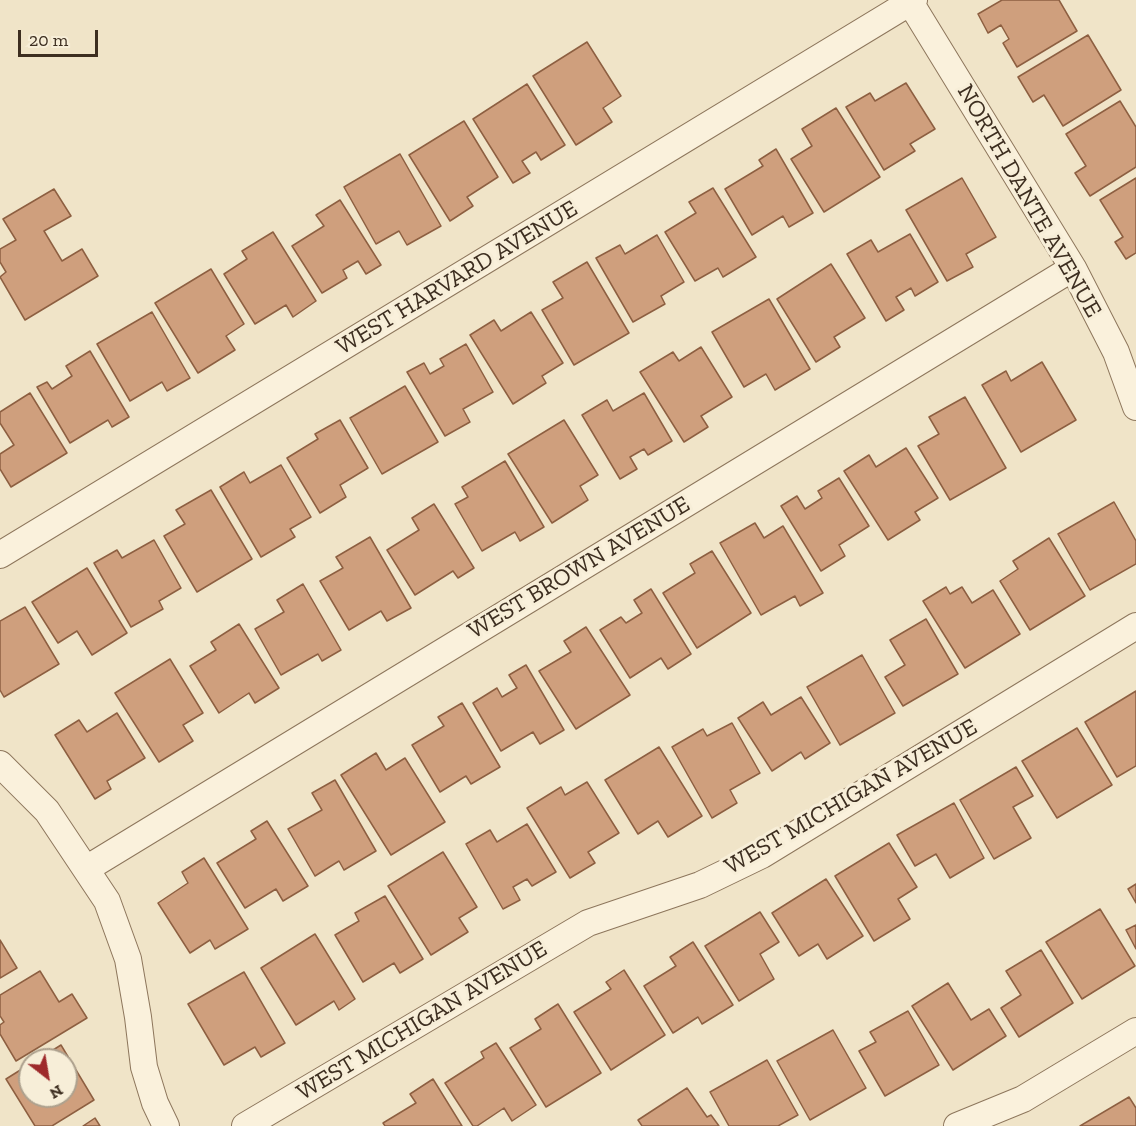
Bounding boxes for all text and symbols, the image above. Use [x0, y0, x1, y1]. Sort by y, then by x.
scale bar [21, 18, 100, 56]
text: 20 m [29, 29, 68, 51]
street label: NORTH DANTE AVENUE [950, 79, 1108, 323]
street label: WEST HARVARD AVENUE [331, 194, 583, 362]
street label: WEST BROWN AVENUE [463, 490, 695, 646]
street label: WEST MICHIGAN AVENUE [720, 713, 982, 881]
street label: WEST MICHIGAN AVENUE [292, 935, 552, 1107]
north arrow [18, 1048, 78, 1108]
text: N [46, 1081, 67, 1103]

